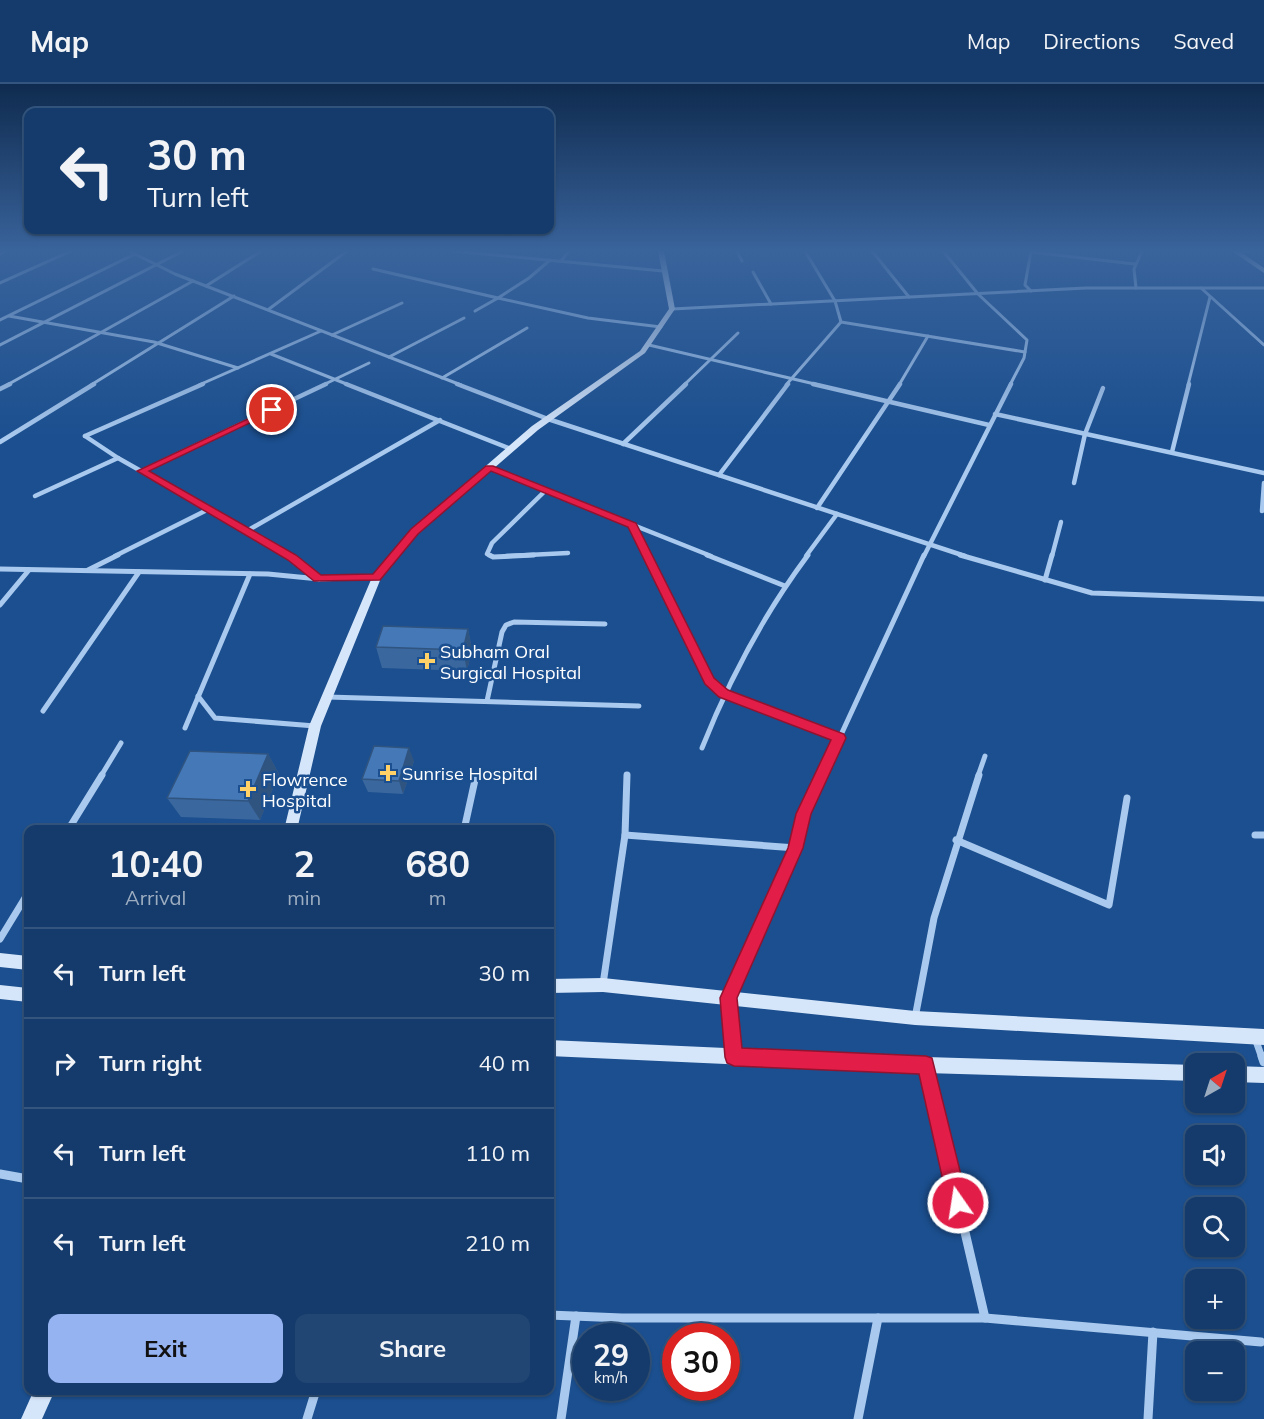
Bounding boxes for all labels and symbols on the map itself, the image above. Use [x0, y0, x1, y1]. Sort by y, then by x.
pin [246, 384, 297, 435]
place label: Subham Oral Surgical Hospital [440, 640, 581, 684]
marker: Subham Oral Surgical Hospital [418, 652, 436, 670]
place label: Sunrise Hospital [402, 762, 538, 785]
marker: Sunrise Hospital [379, 764, 397, 782]
place label: Flowrence Hospital [262, 768, 347, 812]
marker: Flowrence Hospital [239, 780, 257, 798]
north arrow [1185, 1053, 1245, 1113]
position arrow [926, 1171, 990, 1235]
speed limit sign: 30 [662, 1323, 740, 1401]

